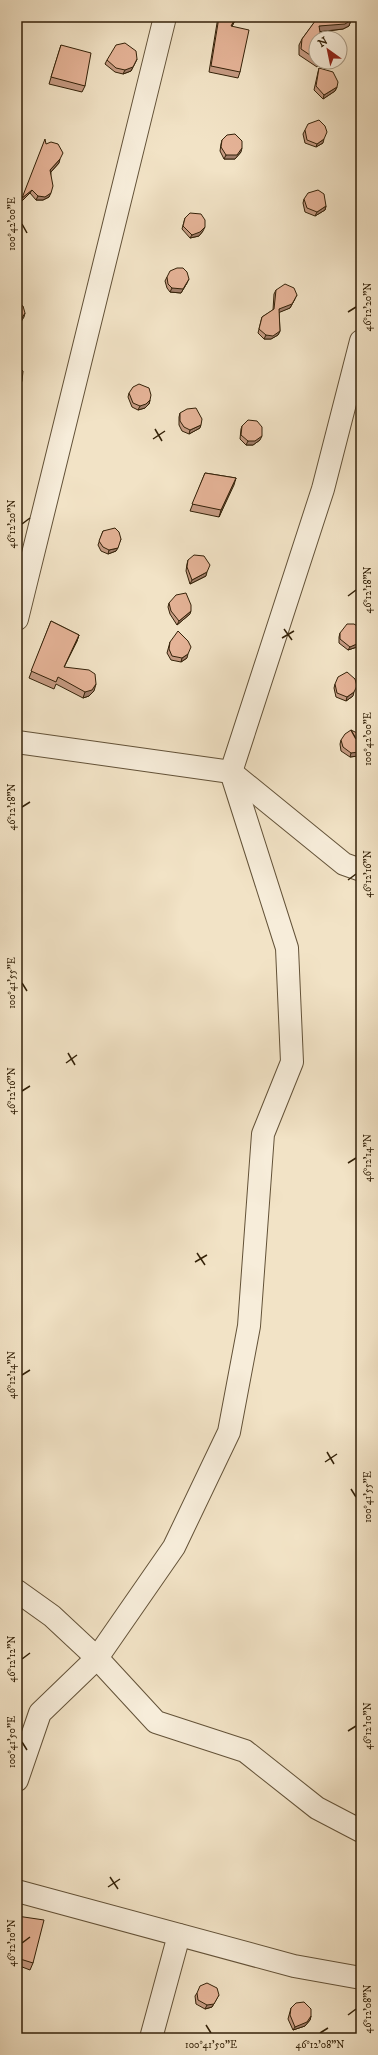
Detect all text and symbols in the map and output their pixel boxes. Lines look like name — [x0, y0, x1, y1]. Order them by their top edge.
north arrow — [308, 30, 348, 70]
text: N — [315, 34, 331, 51]
text: 100°42'00"E — [6, 197, 18, 251]
text: 46°12'20"N — [362, 283, 374, 331]
text: 46°12'20"N — [6, 500, 18, 548]
text: 46°12'18"N — [362, 566, 374, 614]
text: 100°42'00"E — [362, 712, 374, 766]
text: 46°12'18"N — [6, 783, 18, 831]
text: 46°12'16"N — [362, 850, 374, 898]
text: 100°41'55"E — [6, 957, 18, 1009]
text: 46°12'16"N — [6, 1067, 18, 1115]
text: 46°12'14"N — [362, 1134, 374, 1182]
text: 46°12'14"N — [6, 1351, 18, 1399]
text: 100°41'55"E — [362, 1471, 374, 1523]
text: 46°12'12"N — [6, 1635, 18, 1683]
text: 46°12'10"N — [362, 1702, 374, 1750]
text: 100°41'50"E — [6, 1716, 18, 1768]
text: 46°12'10"N — [6, 1919, 18, 1967]
text: 46°12'08"N — [362, 1985, 374, 2033]
text: 100°41'50"E — [185, 2039, 237, 2051]
text: 46°12'08"N — [296, 2039, 344, 2051]

